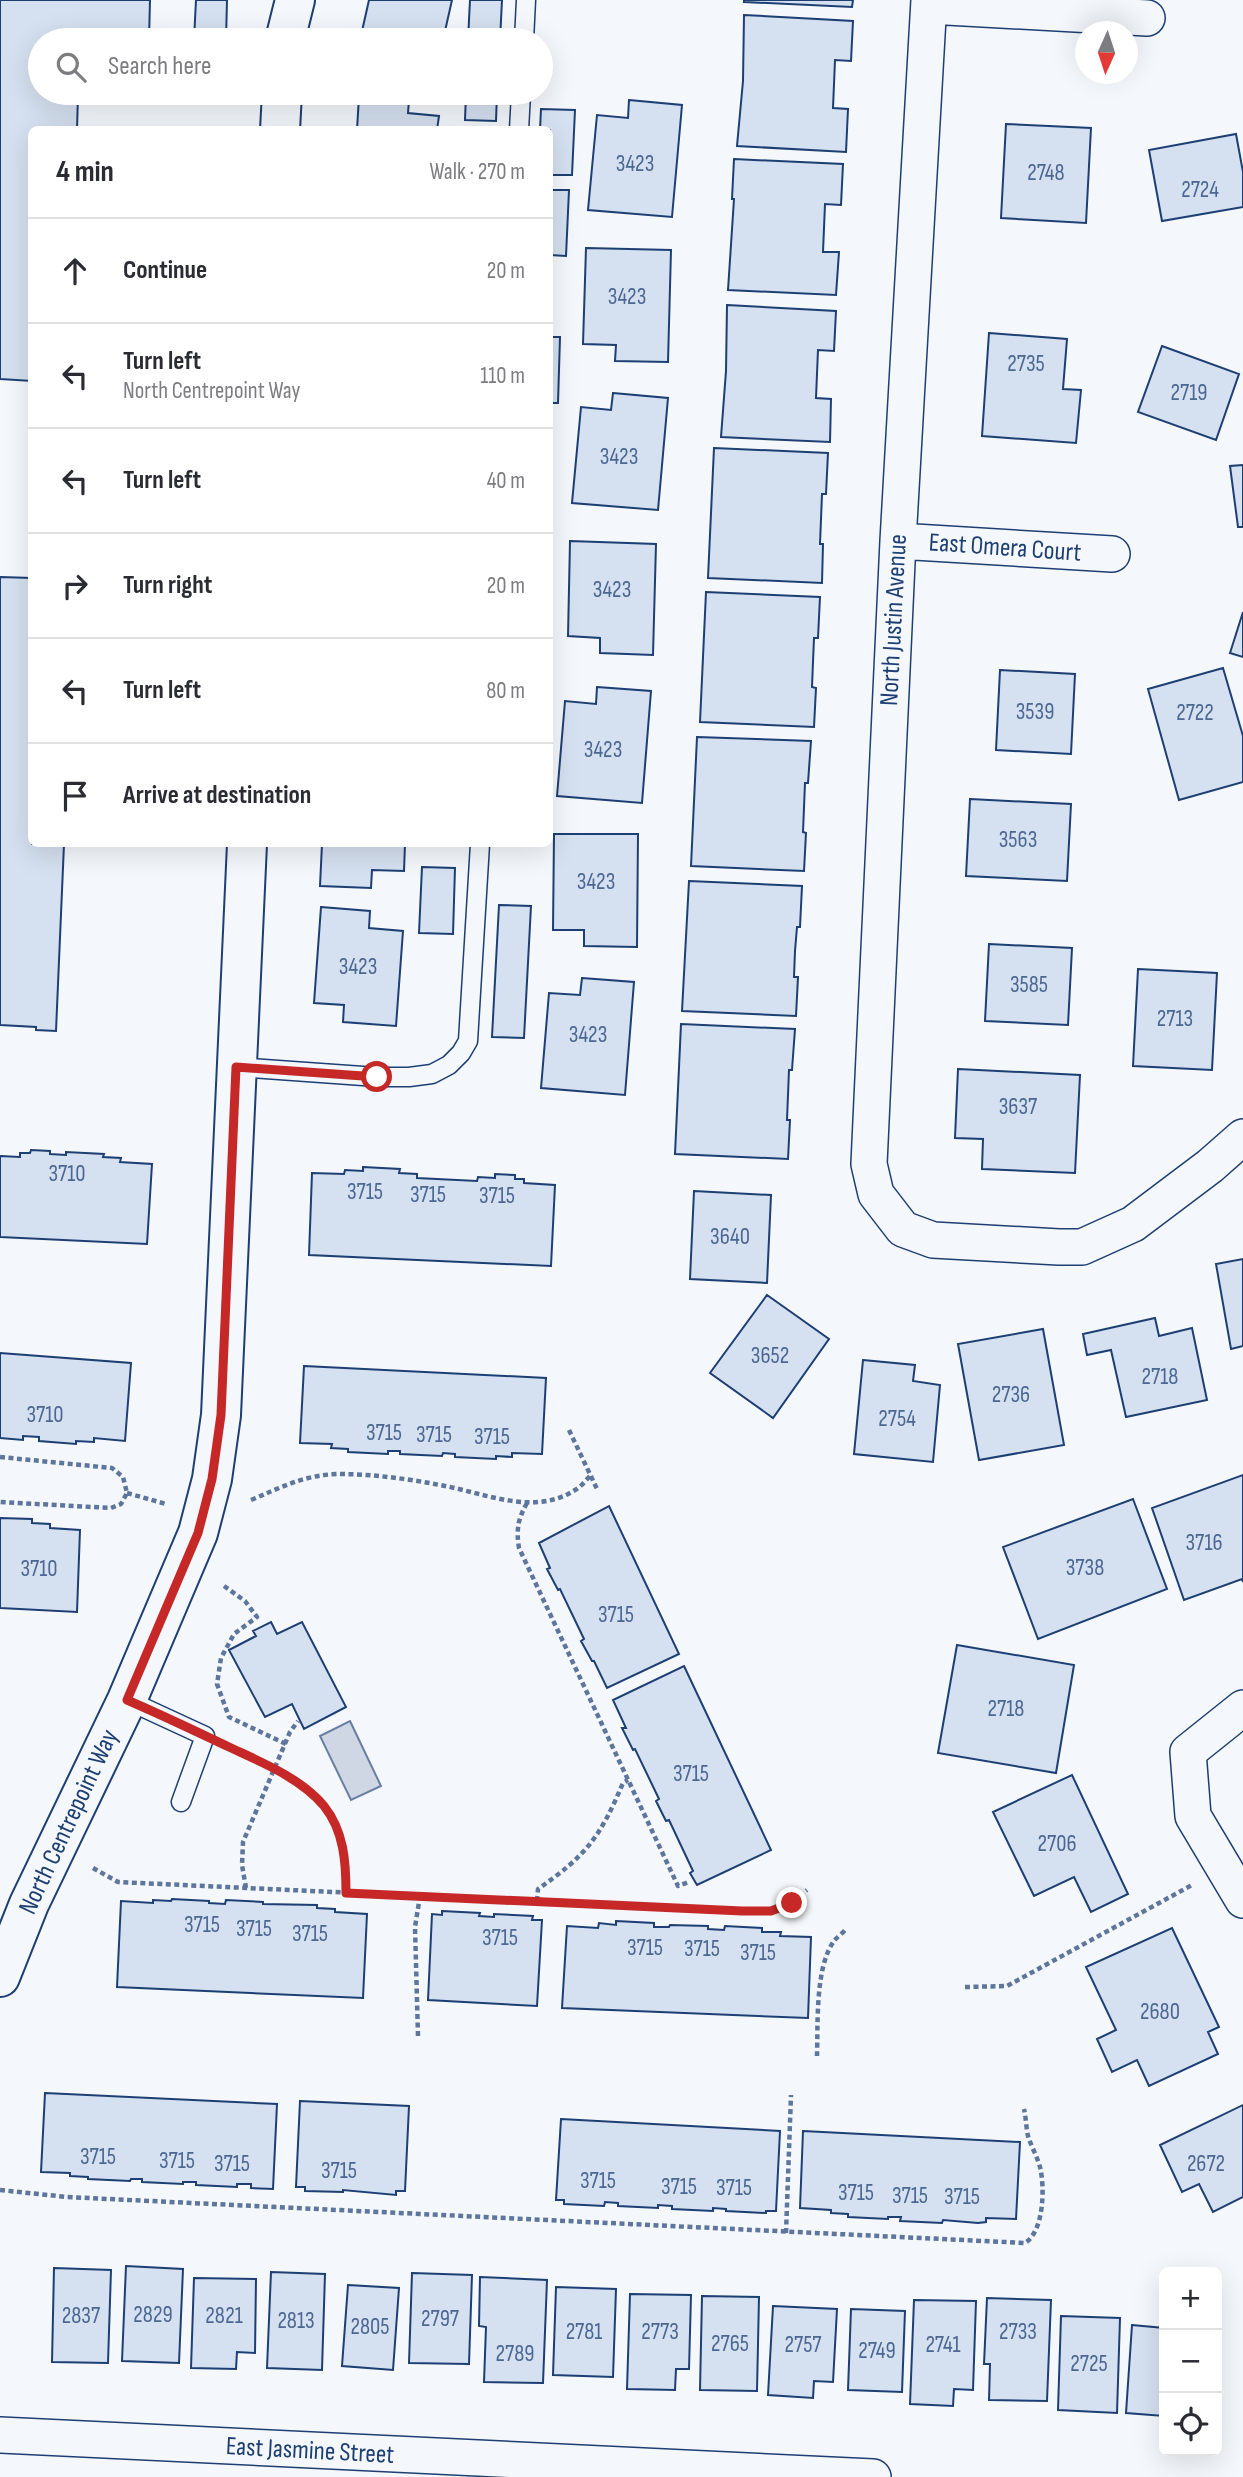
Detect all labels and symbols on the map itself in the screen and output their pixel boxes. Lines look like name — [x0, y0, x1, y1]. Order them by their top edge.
north arrow — [1075, 21, 1138, 84]
house number: 3423 — [616, 150, 654, 178]
house number: 2748 — [1027, 159, 1065, 187]
house number: 2724 — [1181, 176, 1219, 204]
house number: 3423 — [608, 283, 646, 311]
house number: 2735 — [1007, 350, 1045, 378]
house number: 2719 — [1170, 379, 1208, 407]
house number: 3423 — [600, 443, 638, 471]
street label: East Omera Court — [928, 527, 1082, 569]
street label: North Justin Avenue — [874, 533, 914, 707]
house number: 3423 — [593, 576, 631, 604]
house number: 3539 — [1016, 698, 1054, 726]
house number: 2722 — [1176, 699, 1214, 727]
house number: 3423 — [584, 736, 622, 764]
house number: 3563 — [999, 826, 1037, 854]
house number: 3423 — [577, 868, 615, 896]
house number: 3423 — [339, 953, 377, 981]
house number: 3585 — [1010, 971, 1048, 999]
house number: 2713 — [1157, 1005, 1193, 1033]
house number: 3423 — [569, 1021, 607, 1049]
route start — [361, 1061, 392, 1092]
house number: 3637 — [999, 1093, 1037, 1121]
house number: 3710 — [48, 1160, 86, 1188]
house number: 3715 — [347, 1178, 383, 1206]
house number: 3715 — [410, 1181, 446, 1209]
house number: 3715 — [479, 1182, 515, 1210]
house number: 3640 — [710, 1223, 750, 1251]
house number: 3652 — [751, 1342, 789, 1370]
house number: 2718 — [1142, 1363, 1178, 1391]
house number: 2736 — [992, 1381, 1030, 1409]
house number: 3710 — [26, 1401, 64, 1429]
house number: 2754 — [878, 1405, 916, 1433]
house number: 3715 — [366, 1419, 402, 1447]
house number: 3715 — [416, 1421, 452, 1449]
house number: 3715 — [474, 1423, 510, 1451]
house number: 3716 — [1185, 1529, 1223, 1557]
house number: 3738 — [1066, 1554, 1104, 1582]
house number: 3710 — [20, 1555, 58, 1583]
house number: 3715 — [598, 1601, 634, 1629]
house number: 2718 — [988, 1695, 1024, 1723]
street label: North Centrepoint Way — [13, 1725, 125, 1919]
house number: 3715 — [673, 1760, 709, 1788]
house number: 2706 — [1038, 1830, 1076, 1858]
route end — [776, 1887, 807, 1918]
house number: 3715 — [184, 1911, 220, 1939]
house number: 3715 — [236, 1915, 272, 1943]
house number: 3715 — [292, 1920, 328, 1948]
house number: 3715 — [482, 1924, 518, 1952]
house number: 3715 — [627, 1934, 663, 1962]
house number: 3715 — [684, 1935, 720, 1963]
house number: 3715 — [740, 1939, 776, 1967]
house number: 2680 — [1140, 1998, 1180, 2026]
house number: 3715 — [80, 2143, 116, 2171]
house number: 3715 — [159, 2147, 195, 2175]
house number: 3715 — [214, 2150, 250, 2178]
house number: 2672 — [1187, 2150, 1225, 2178]
house number: 3715 — [321, 2157, 357, 2185]
house number: 3715 — [580, 2167, 616, 2195]
house number: 3715 — [661, 2173, 697, 2201]
house number: 3715 — [716, 2174, 752, 2202]
house number: 3715 — [838, 2179, 874, 2207]
house number: 3715 — [892, 2182, 928, 2210]
house number: 3715 — [944, 2183, 980, 2211]
house number: 2829 — [133, 2301, 173, 2329]
house number: 2837 — [62, 2302, 100, 2330]
house number: 2821 — [205, 2302, 243, 2330]
house number: 2797 — [421, 2305, 459, 2333]
house number: 2813 — [277, 2307, 315, 2335]
house number: 2805 — [350, 2313, 390, 2341]
house number: 2781 — [566, 2318, 602, 2346]
house number: 2773 — [641, 2318, 679, 2346]
house number: 2733 — [999, 2318, 1037, 2346]
house number: 2765 — [711, 2330, 749, 2358]
house number: 2757 — [784, 2331, 822, 2359]
house number: 2741 — [925, 2331, 961, 2359]
house number: 2749 — [858, 2337, 896, 2365]
house number: 2789 — [496, 2340, 534, 2368]
house number: 2725 — [1070, 2350, 1108, 2378]
street label: East Jasmine Street — [225, 2431, 395, 2471]

